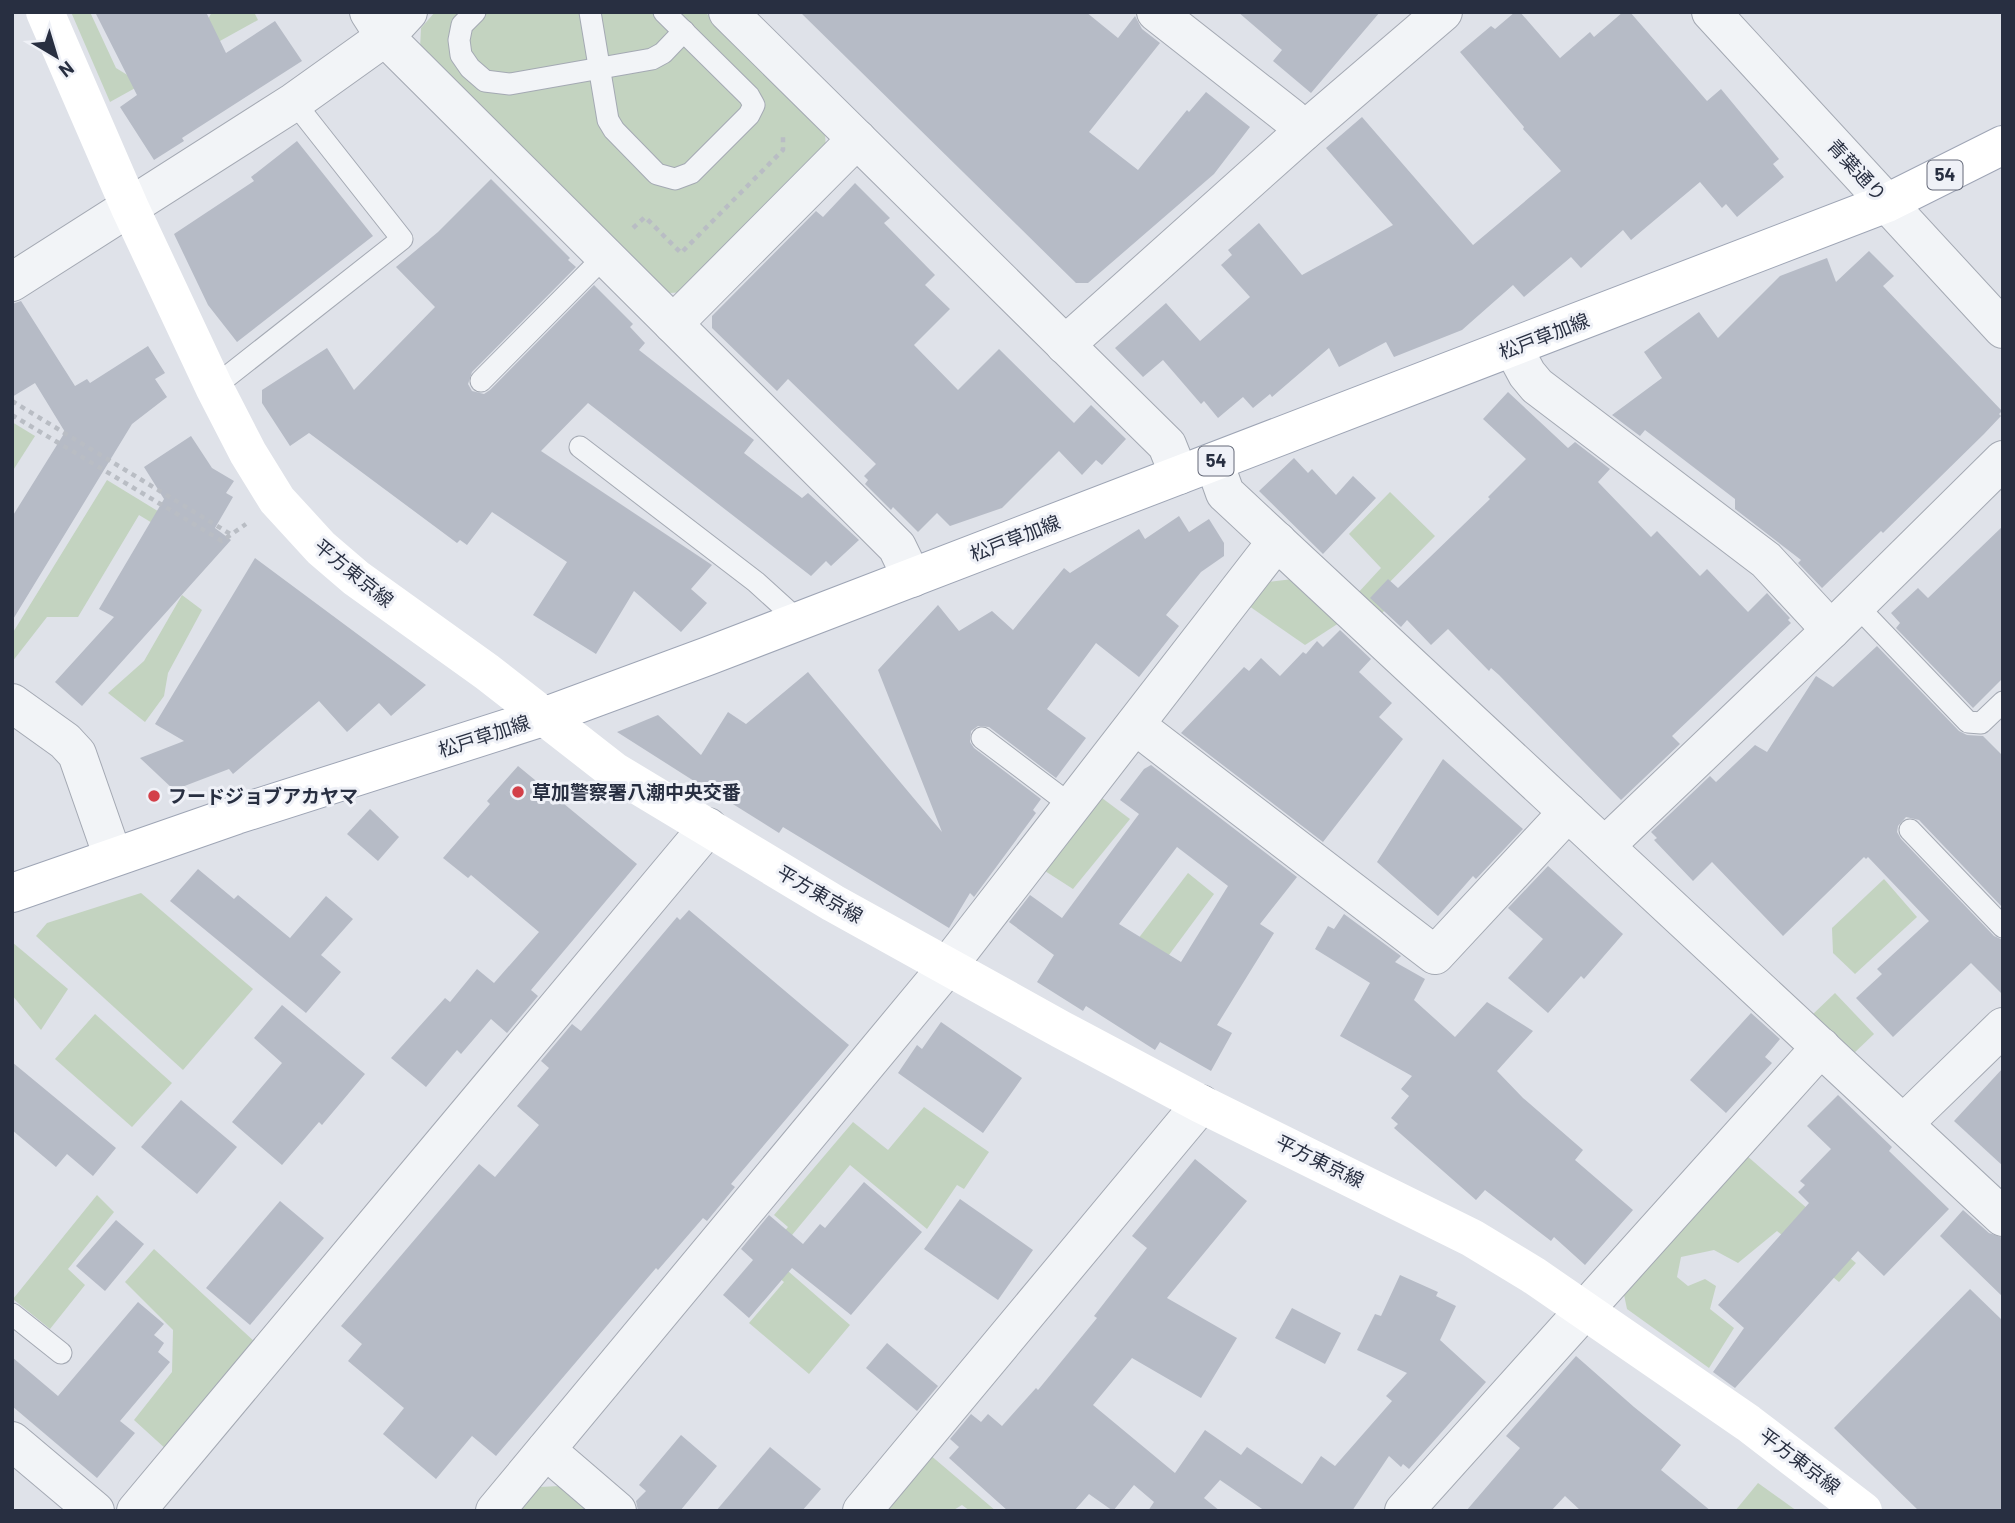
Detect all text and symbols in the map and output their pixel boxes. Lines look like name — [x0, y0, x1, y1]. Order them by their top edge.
north arrow — [21, 21, 91, 91]
text: N — [55, 57, 79, 83]
street label: 青葉通り — [1823, 134, 1892, 205]
road number: 54 — [1927, 160, 1962, 190]
street label: 松戸草加線 — [1495, 308, 1592, 363]
road number: 54 — [1198, 447, 1234, 476]
street label: 松戸草加線 — [966, 510, 1063, 565]
street label: 平方東京線 — [310, 534, 398, 611]
street label: 松戸草加線 — [435, 710, 533, 761]
place label: 草加警察署八潮中央交番 — [532, 780, 741, 803]
place label: フードジョブアカヤマ — [168, 784, 358, 807]
marker: 草加警察署八潮中央交番 — [510, 784, 526, 800]
marker: フードジョブアカヤマ — [146, 788, 162, 804]
street label: 平方東京線 — [773, 860, 867, 927]
street label: 平方東京線 — [1272, 1129, 1368, 1192]
street label: 平方東京線 — [1755, 1423, 1845, 1498]

